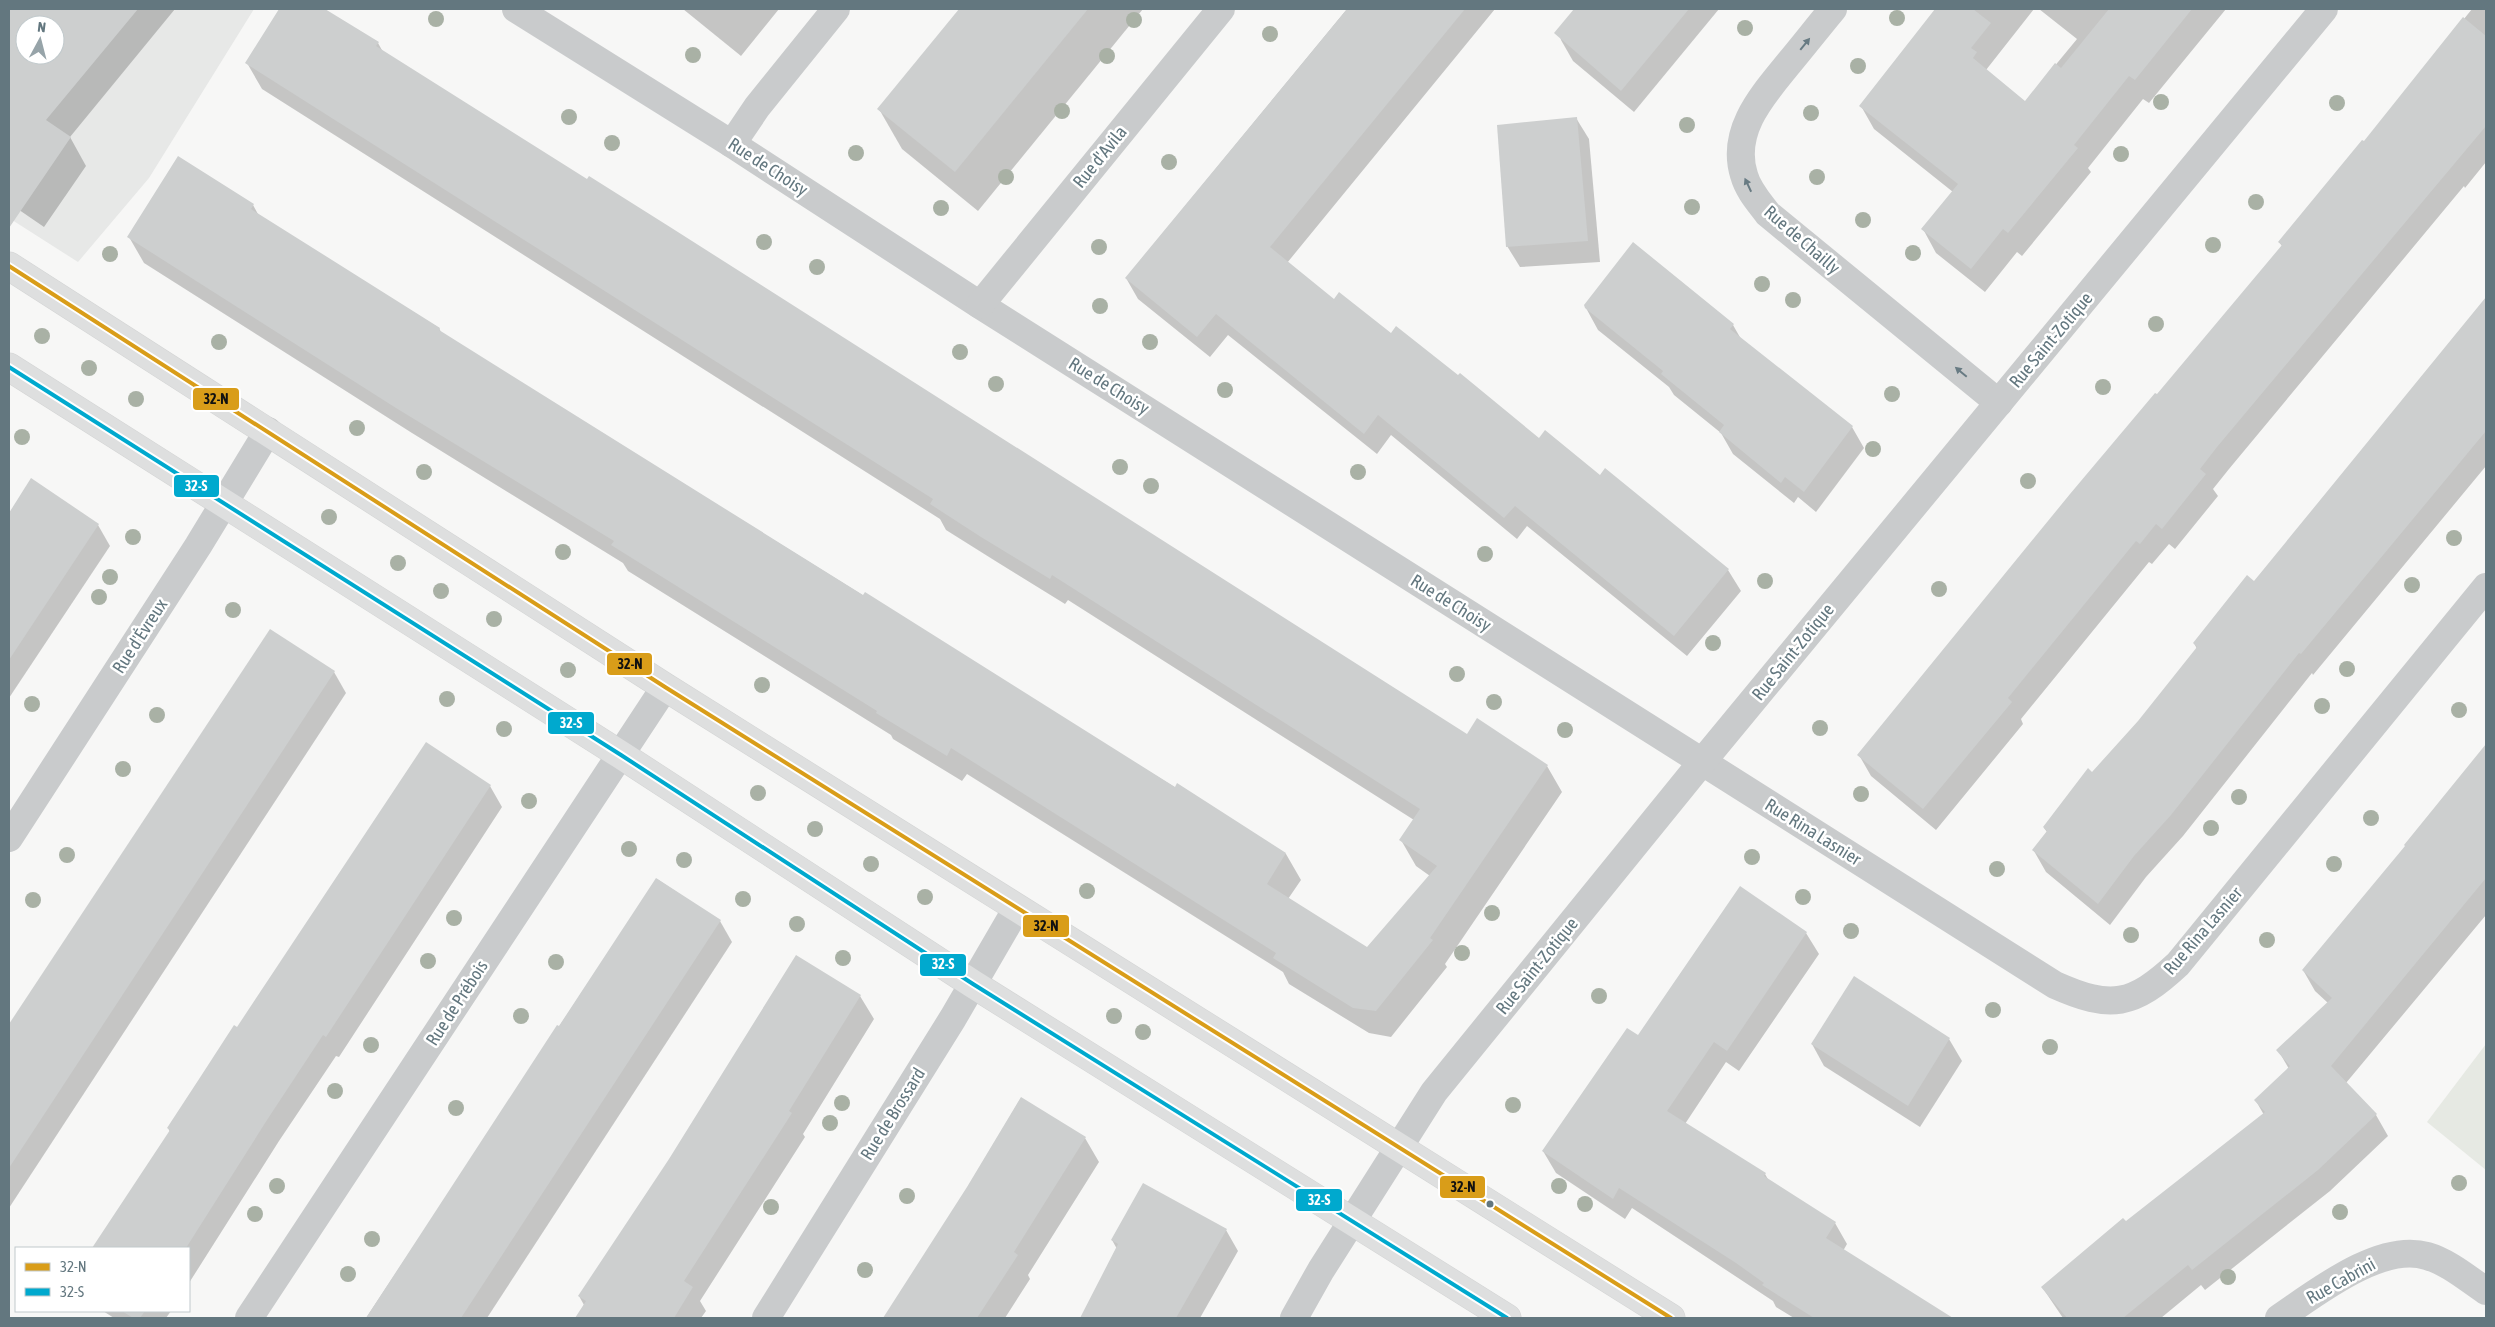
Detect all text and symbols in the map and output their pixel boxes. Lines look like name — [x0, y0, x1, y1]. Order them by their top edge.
north arrow — [15, 15, 65, 65]
text: N — [37, 19, 47, 36]
one-way arrow — [1799, 37, 1810, 50]
street label: Rue d'Avila — [1068, 122, 1131, 192]
street label: Rue de Choisy — [725, 133, 812, 200]
one-way arrow — [1744, 178, 1752, 192]
street label: Rue de Chailly — [1760, 201, 1845, 278]
street label: Rue Saint-Zotique — [2005, 288, 2097, 392]
street label: Rue de Choisy — [1065, 353, 1153, 419]
one-way arrow — [1955, 367, 1967, 378]
line badge: 32-N — [192, 387, 240, 411]
text: 32-N — [204, 391, 228, 407]
line badge: 32-S — [173, 474, 220, 498]
text: 32-S — [185, 478, 207, 494]
street label: Rue de Choisy — [1407, 570, 1495, 636]
street label: Rue d'Évreux — [108, 595, 171, 677]
street label: Rue Saint-Zotique — [1747, 599, 1838, 704]
line badge: 32-N — [606, 652, 653, 676]
text: 32-N — [618, 656, 642, 672]
line badge: 32-S — [547, 711, 595, 735]
text: 32-S — [560, 715, 582, 731]
street label: Rue Rina Lasnier — [1761, 794, 1866, 870]
street label: Rue Rina Lasnier — [2159, 882, 2247, 979]
street label: Rue Saint-Zotique — [1491, 913, 1582, 1018]
line badge: 32-N — [1022, 914, 1070, 938]
text: 32-N — [1034, 918, 1058, 934]
line badge: 32-S — [919, 953, 967, 977]
street label: Rue de Prébois — [421, 956, 492, 1049]
text: 32-S — [932, 956, 954, 972]
street label: Rue de Brossard — [856, 1064, 929, 1164]
line badge: 32-N — [1439, 1175, 1486, 1199]
text: 32-N — [1451, 1179, 1475, 1195]
line badge: 32-S — [1295, 1188, 1343, 1212]
text: 32-S — [1308, 1192, 1330, 1208]
unlabelled marker — [1485, 1199, 1495, 1209]
legend — [15, 1247, 190, 1312]
street label: Rue Cabrini — [2303, 1253, 2379, 1308]
text: 32-N — [60, 1258, 87, 1275]
text: 32-S — [60, 1283, 84, 1300]

